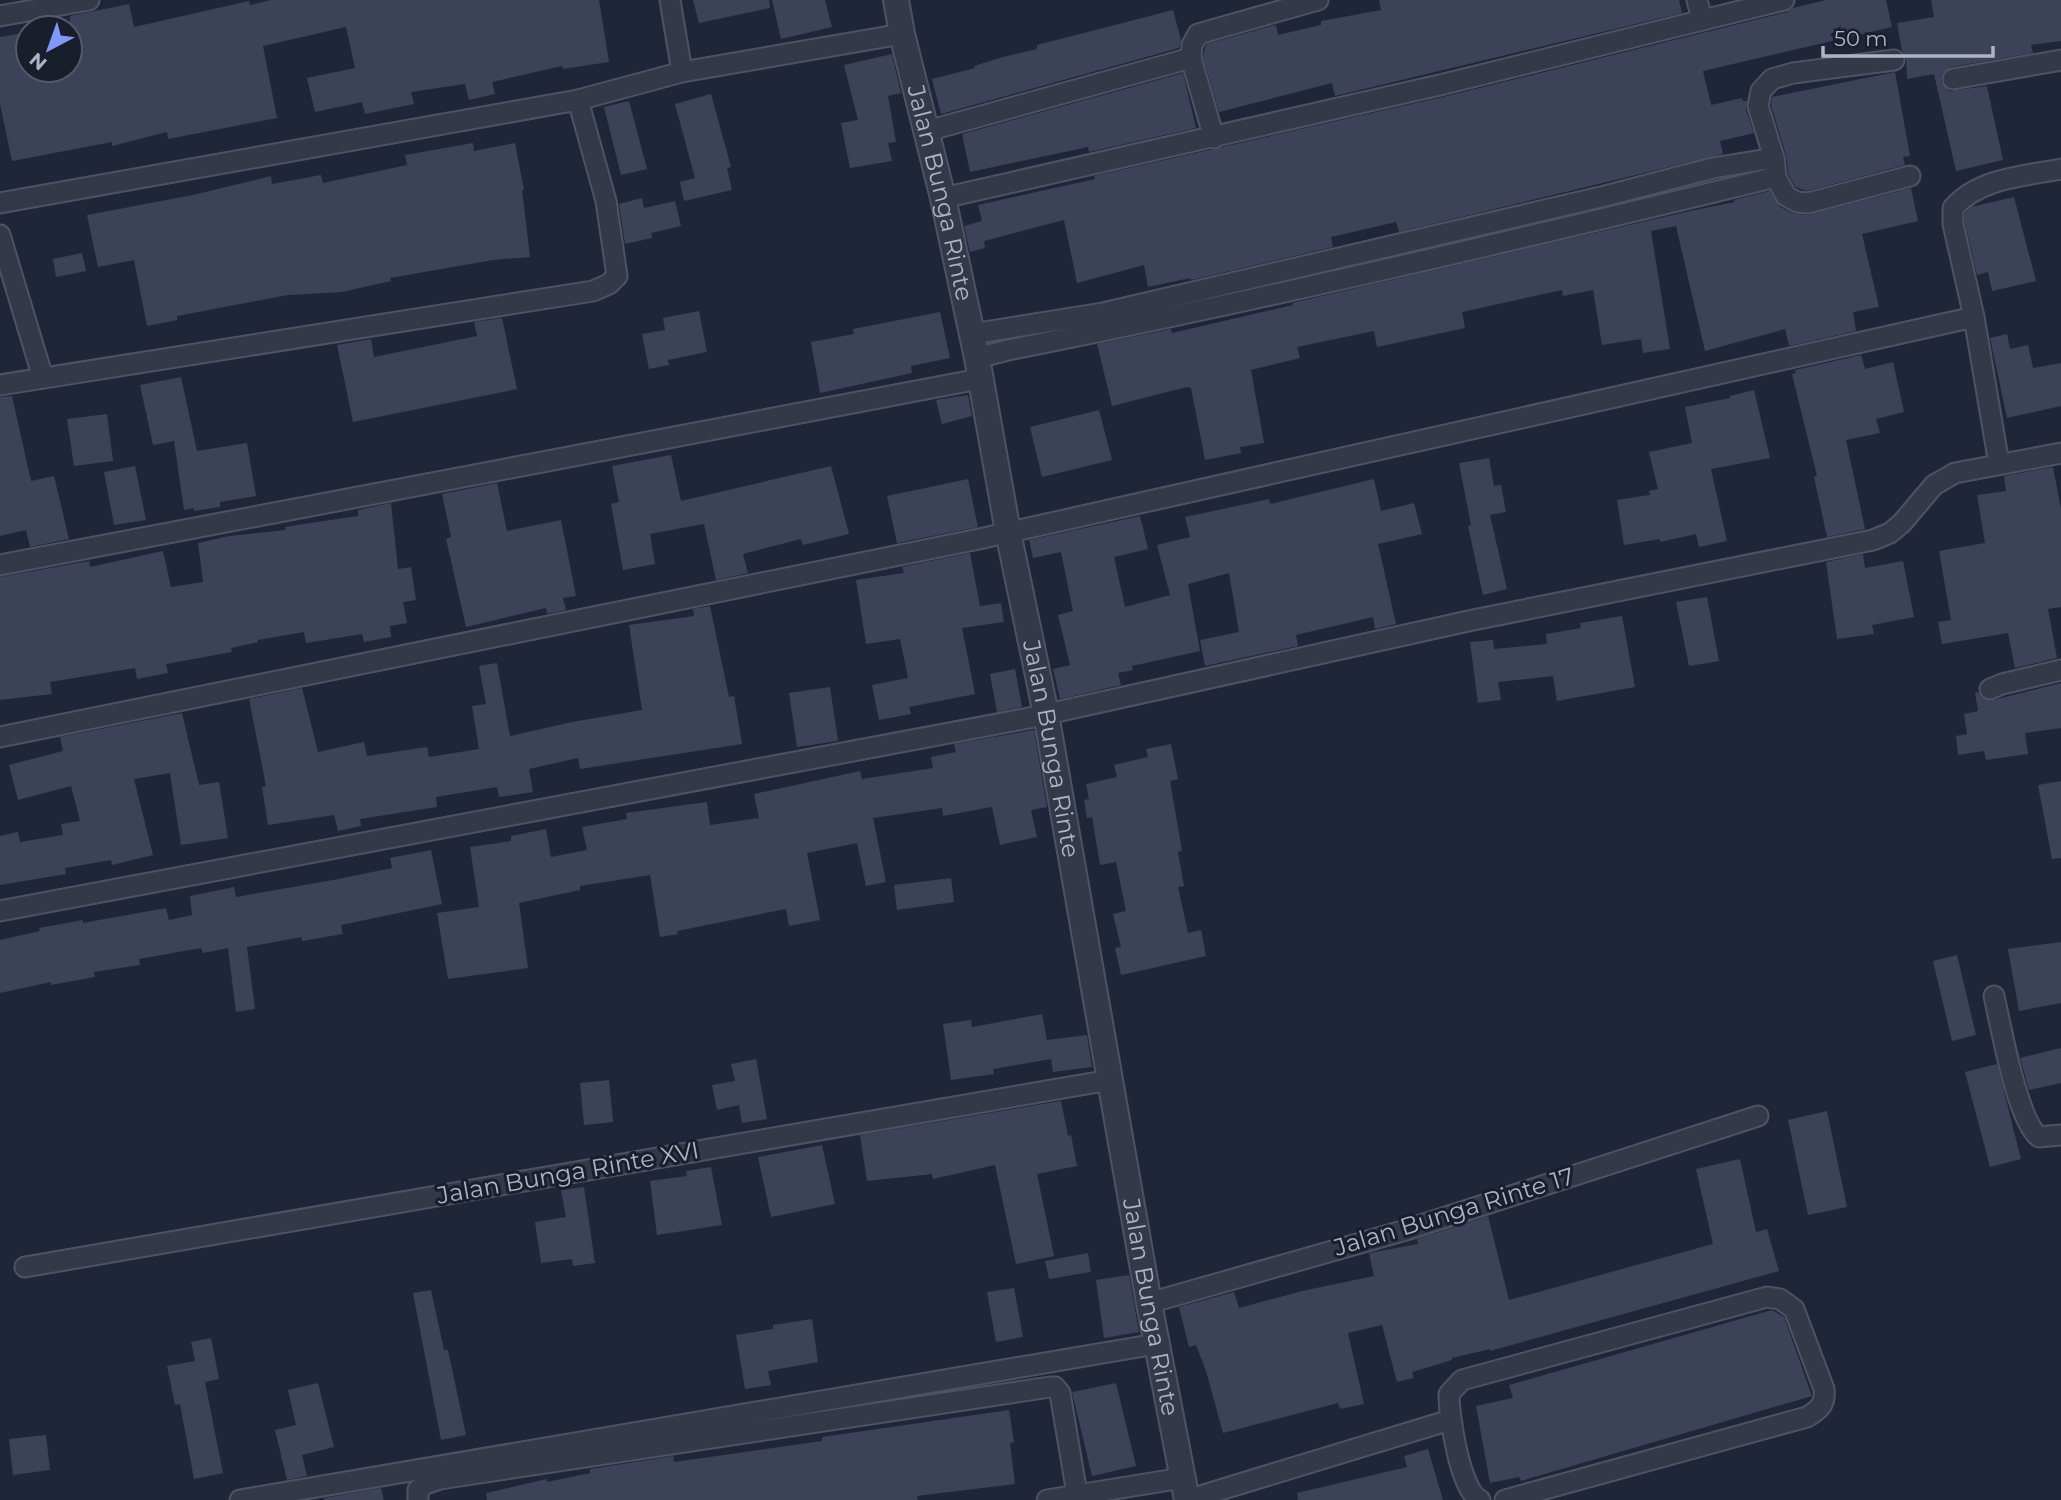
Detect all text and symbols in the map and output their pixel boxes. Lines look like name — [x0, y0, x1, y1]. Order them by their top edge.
north arrow — [14, 14, 84, 84]
scale bar — [1823, 14, 1993, 58]
text: 50 m — [1834, 26, 1888, 51]
text: N — [25, 48, 52, 75]
street label: Jalan Bunga Rinte — [901, 81, 979, 303]
street label: Jalan Bunga Rinte — [1017, 636, 1086, 860]
street label: Jalan Bunga Rinte XVI — [434, 1135, 701, 1210]
street label: Jalan Bunga Rinte 17 — [1329, 1161, 1577, 1262]
street label: Jalan Bunga Rinte — [1117, 1195, 1185, 1418]

